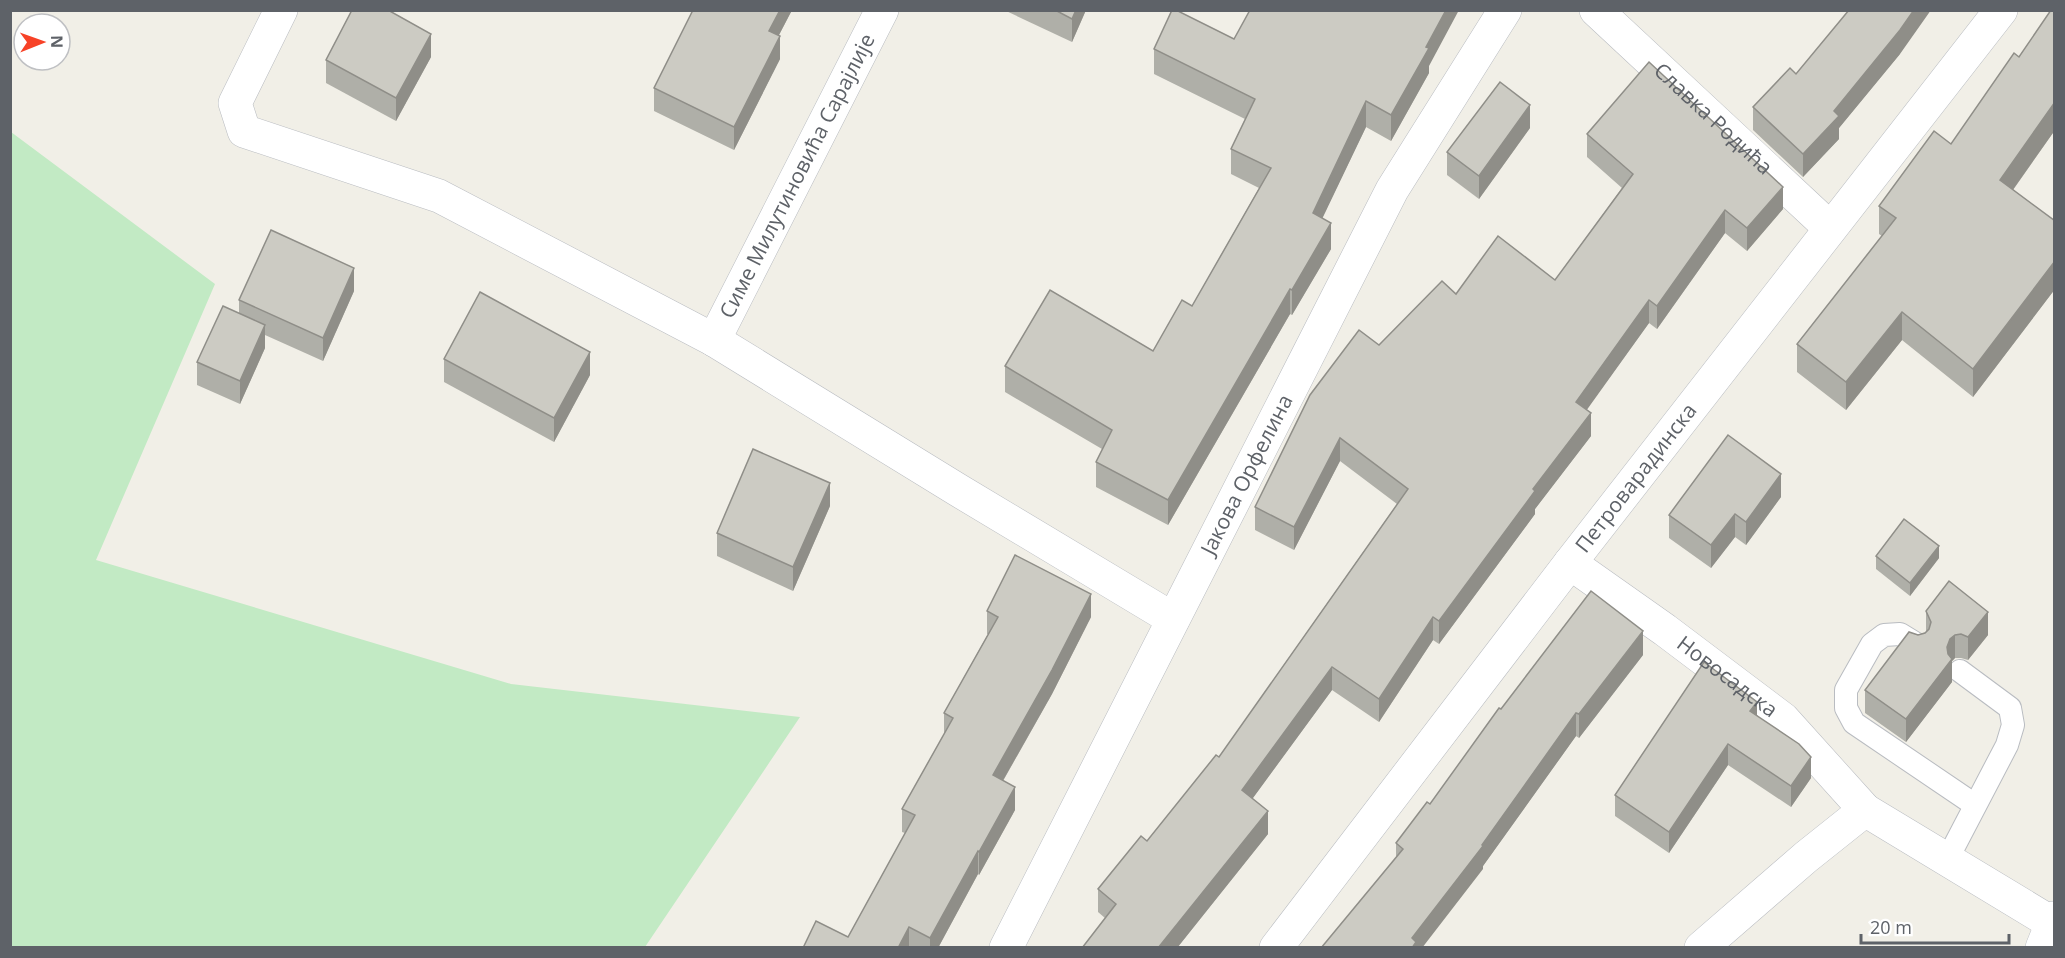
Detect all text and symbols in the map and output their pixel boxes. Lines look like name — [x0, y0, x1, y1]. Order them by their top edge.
north arrow — [12, 12, 72, 72]
street label: Симе Милутиновића Сарајлије — [712, 28, 881, 323]
text: N — [46, 35, 68, 48]
street label: Славка Родића — [1648, 56, 1779, 180]
street label: Јакова Орфелина — [1193, 389, 1299, 561]
street label: Петроварадинска — [1568, 397, 1702, 558]
street label: Новосадска — [1672, 629, 1784, 723]
scale bar — [1861, 907, 2010, 945]
text: 20 m — [1870, 915, 1912, 939]

